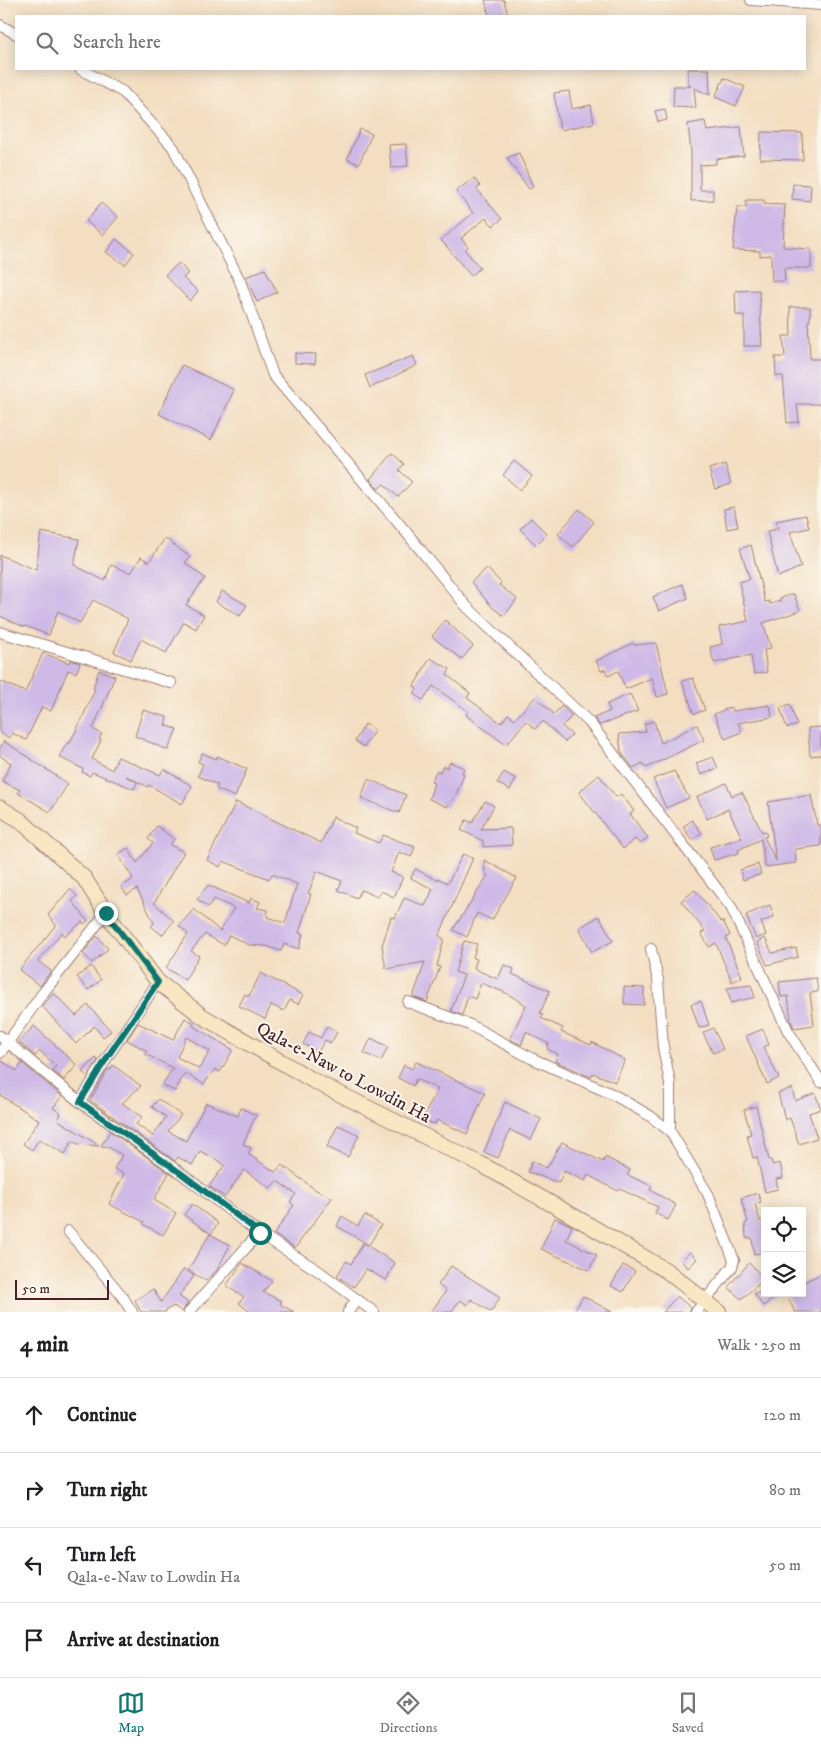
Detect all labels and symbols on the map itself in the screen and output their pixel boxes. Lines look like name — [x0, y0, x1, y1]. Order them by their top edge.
route end — [95, 902, 118, 925]
street label: Qala-e-Naw to Lowdin Ha — [252, 1018, 435, 1128]
route start — [249, 1222, 272, 1245]
scale bar — [15, 1277, 109, 1300]

